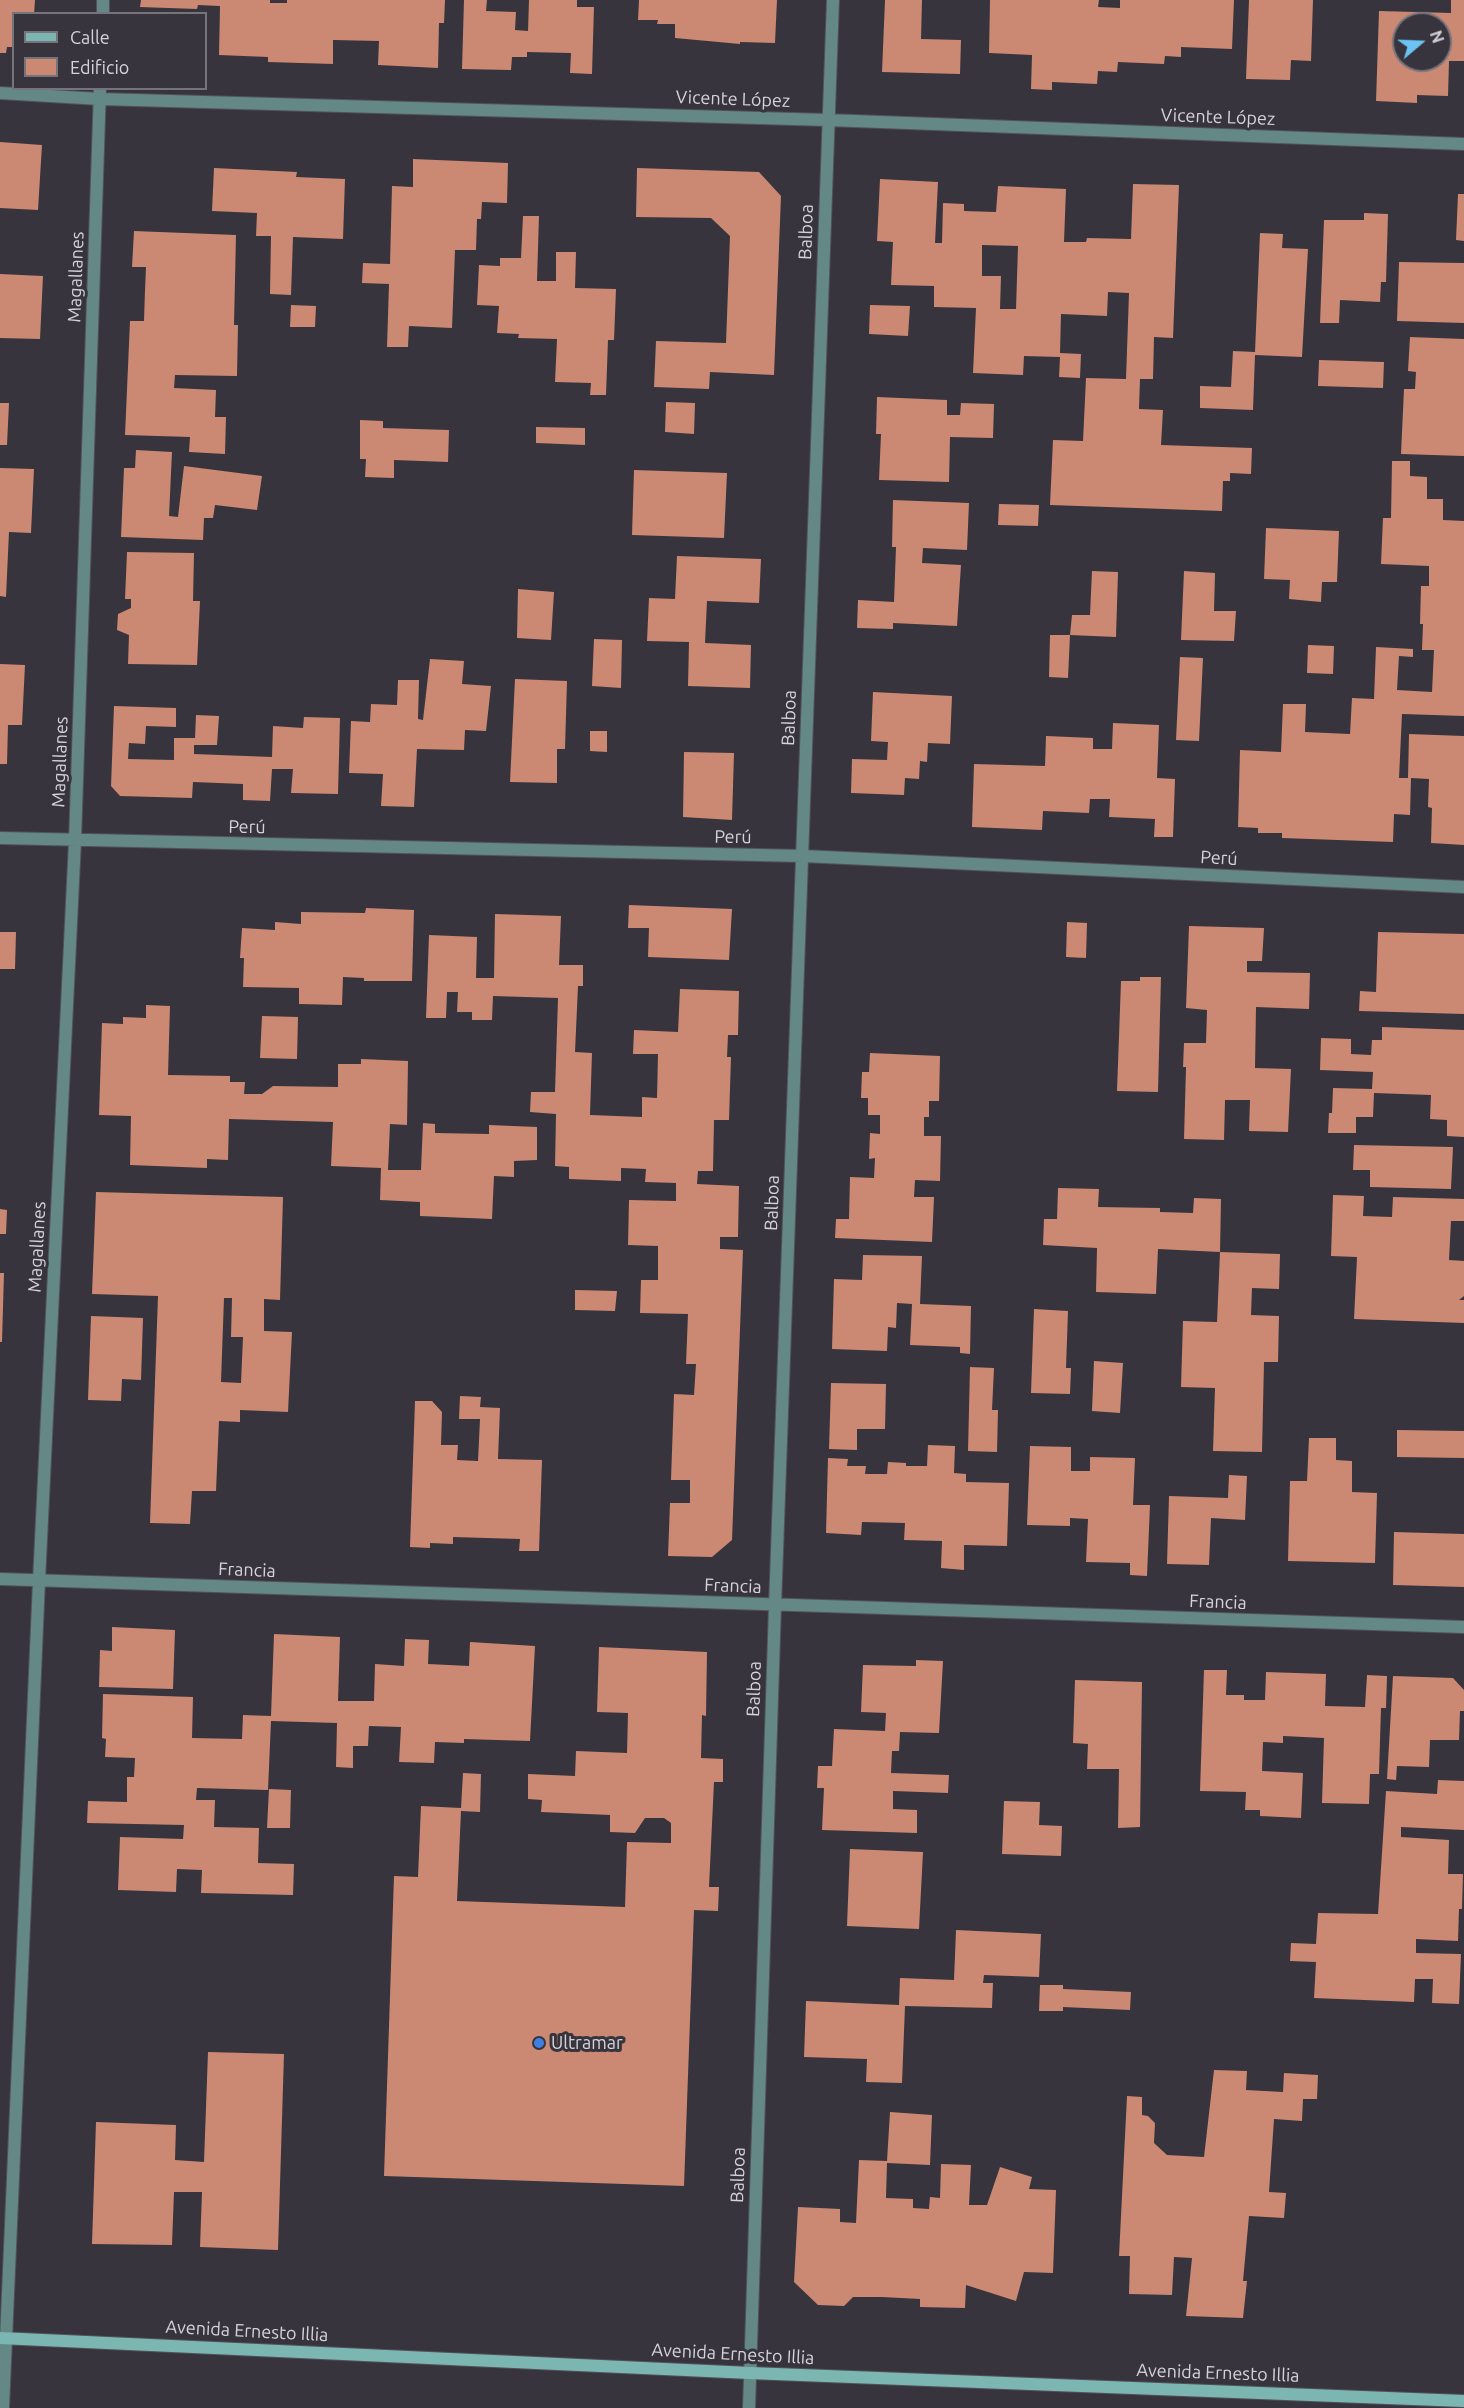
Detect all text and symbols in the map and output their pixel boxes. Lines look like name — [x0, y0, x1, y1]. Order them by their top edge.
legend — [12, 12, 207, 90]
north arrow — [1392, 12, 1452, 72]
text: Calle — [70, 27, 110, 47]
text: N — [1427, 28, 1448, 45]
text: Edificio — [70, 57, 129, 77]
street label: Vicente López — [675, 86, 791, 112]
street label: Vicente López — [1160, 104, 1276, 130]
street label: Balboa — [794, 204, 818, 260]
street label: Magallanes — [64, 231, 88, 323]
street label: Balboa — [777, 690, 801, 746]
street label: Magallanes — [48, 716, 72, 808]
street label: Perú — [228, 816, 266, 838]
street label: Perú — [714, 826, 752, 848]
street label: Perú — [1200, 846, 1238, 870]
street label: Balboa — [760, 1175, 784, 1231]
street label: Magallanes — [24, 1201, 50, 1293]
street label: Francia — [218, 1558, 276, 1582]
street label: Francia — [704, 1574, 762, 1598]
street label: Francia — [1189, 1590, 1247, 1614]
street label: Balboa — [742, 1661, 766, 1717]
place label: Ultramar — [551, 2032, 623, 2054]
marker: Ultramar — [532, 2036, 546, 2050]
street label: Balboa — [726, 2147, 750, 2203]
street label: Avenida Ernesto Illia — [165, 2316, 329, 2346]
street label: Avenida Ernesto Illia — [651, 2339, 815, 2369]
street label: Avenida Ernesto Illia — [1136, 2359, 1300, 2387]

